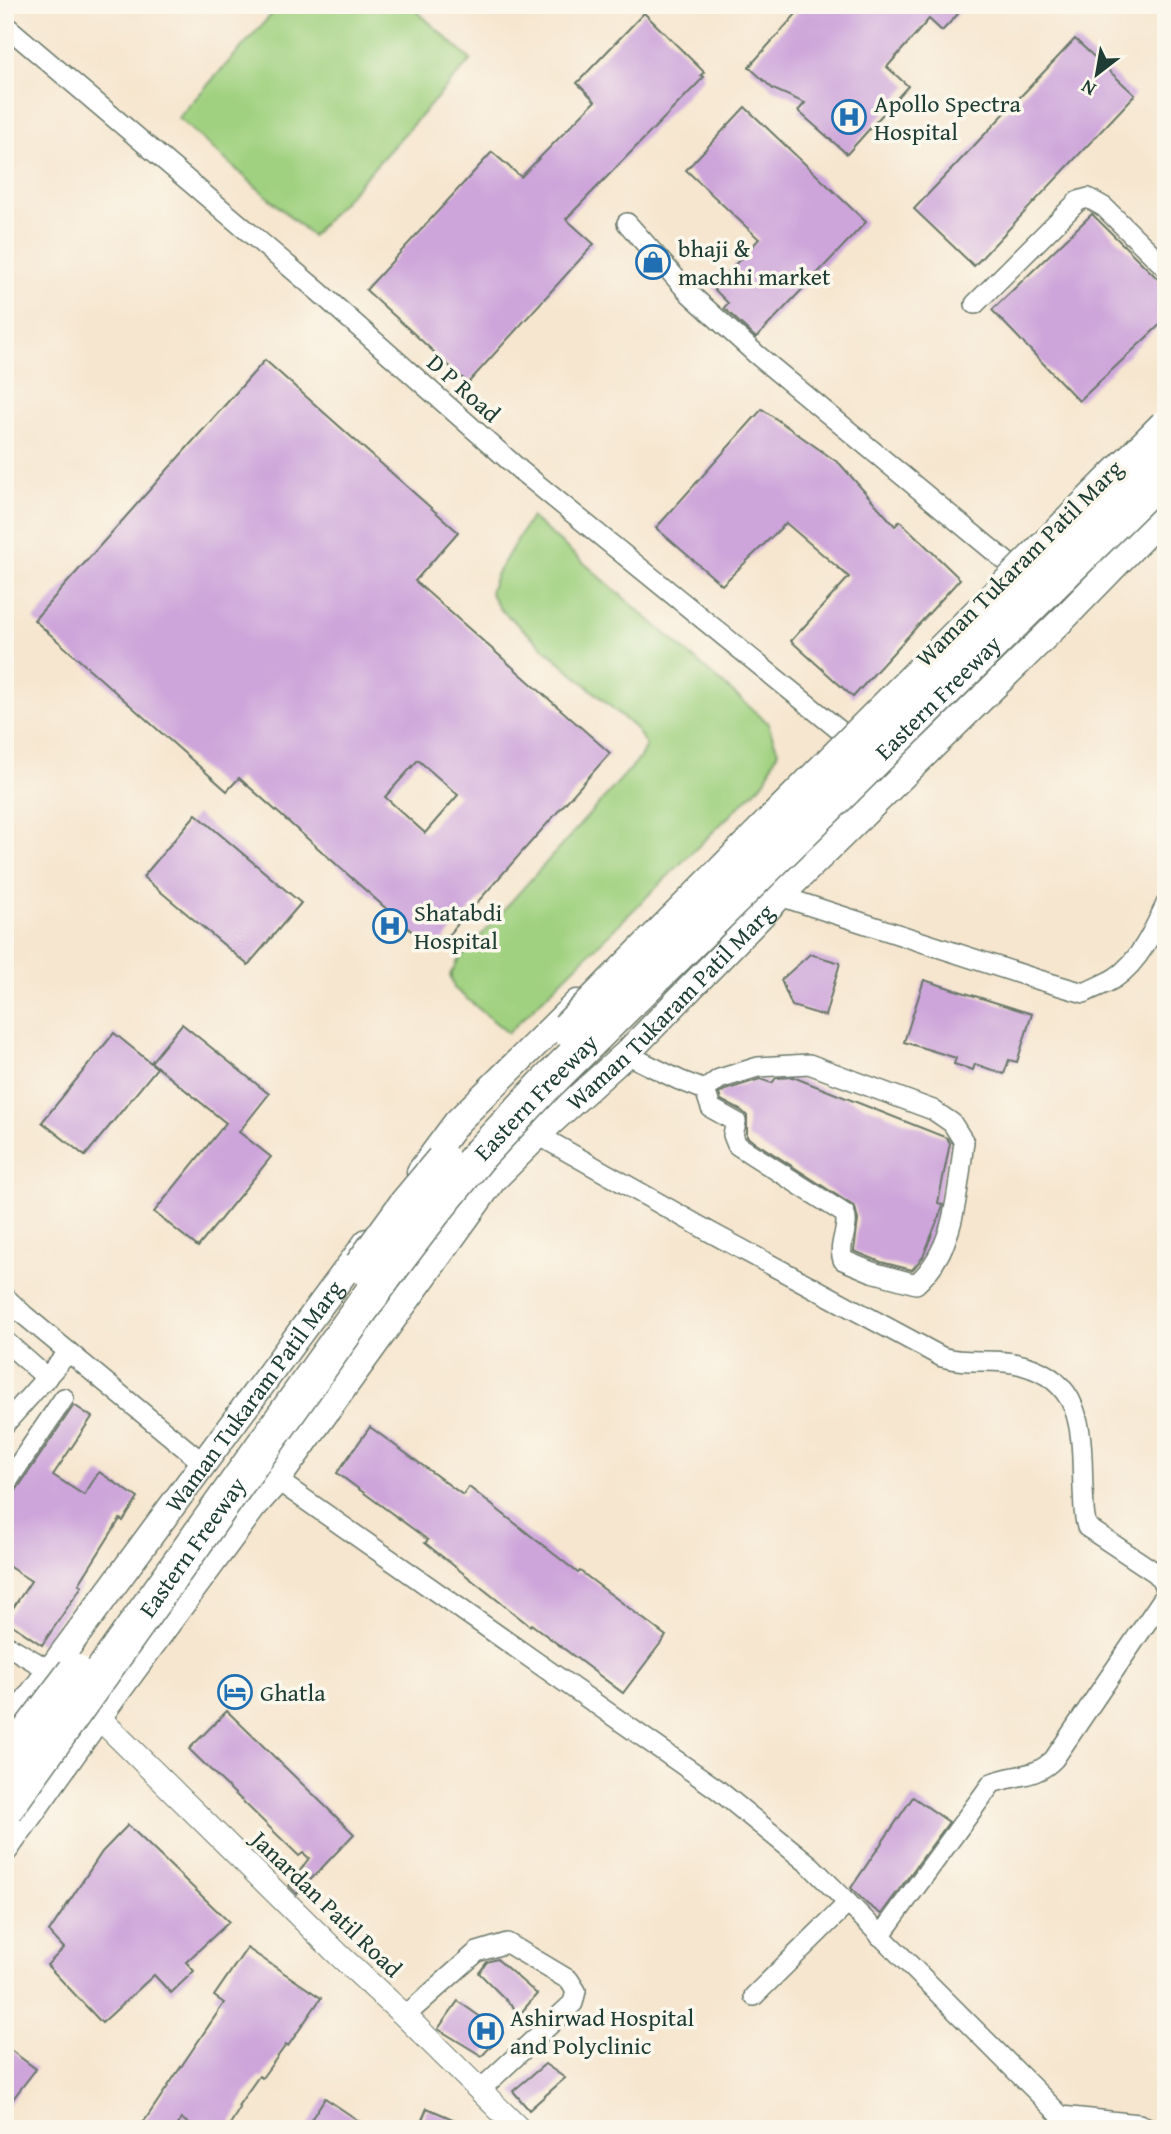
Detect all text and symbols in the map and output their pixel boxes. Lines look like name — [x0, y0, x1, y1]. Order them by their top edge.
north arrow — [1062, 38, 1132, 108]
text: N — [1075, 73, 1101, 104]
place label: Apollo Spectra Hospital — [874, 86, 1021, 149]
hospital icon: Apollo Spectra Hospital — [830, 98, 868, 136]
place label: bhaji & machhi market — [678, 231, 831, 294]
shop icon: bhaji & machhi market — [634, 243, 672, 281]
street label: D P Road — [419, 345, 509, 431]
street label: Waman Tukaram Patil Marg — [907, 451, 1131, 675]
street label: Eastern Freeway — [866, 626, 1009, 767]
place label: Shatabdi Hospital — [414, 895, 503, 958]
street label: Waman Tukaram Patil Marg — [558, 895, 782, 1118]
hospital icon: Shatabdi Hospital — [371, 907, 409, 945]
street label: Eastern Freeway — [465, 1025, 605, 1168]
street label: Waman Tukaram Patil Marg — [156, 1272, 351, 1519]
street label: Eastern Freeway — [130, 1469, 254, 1624]
hotel icon: Ghatla — [216, 1673, 254, 1711]
place label: Ghatla — [260, 1675, 326, 1710]
street label: Janardan Patil Road — [241, 1821, 411, 1985]
place label: Ashirwad Hospital and Polyclinic — [510, 2000, 695, 2063]
hospital icon: Ashirwad Hospital and Polyclinic — [467, 2012, 505, 2050]

